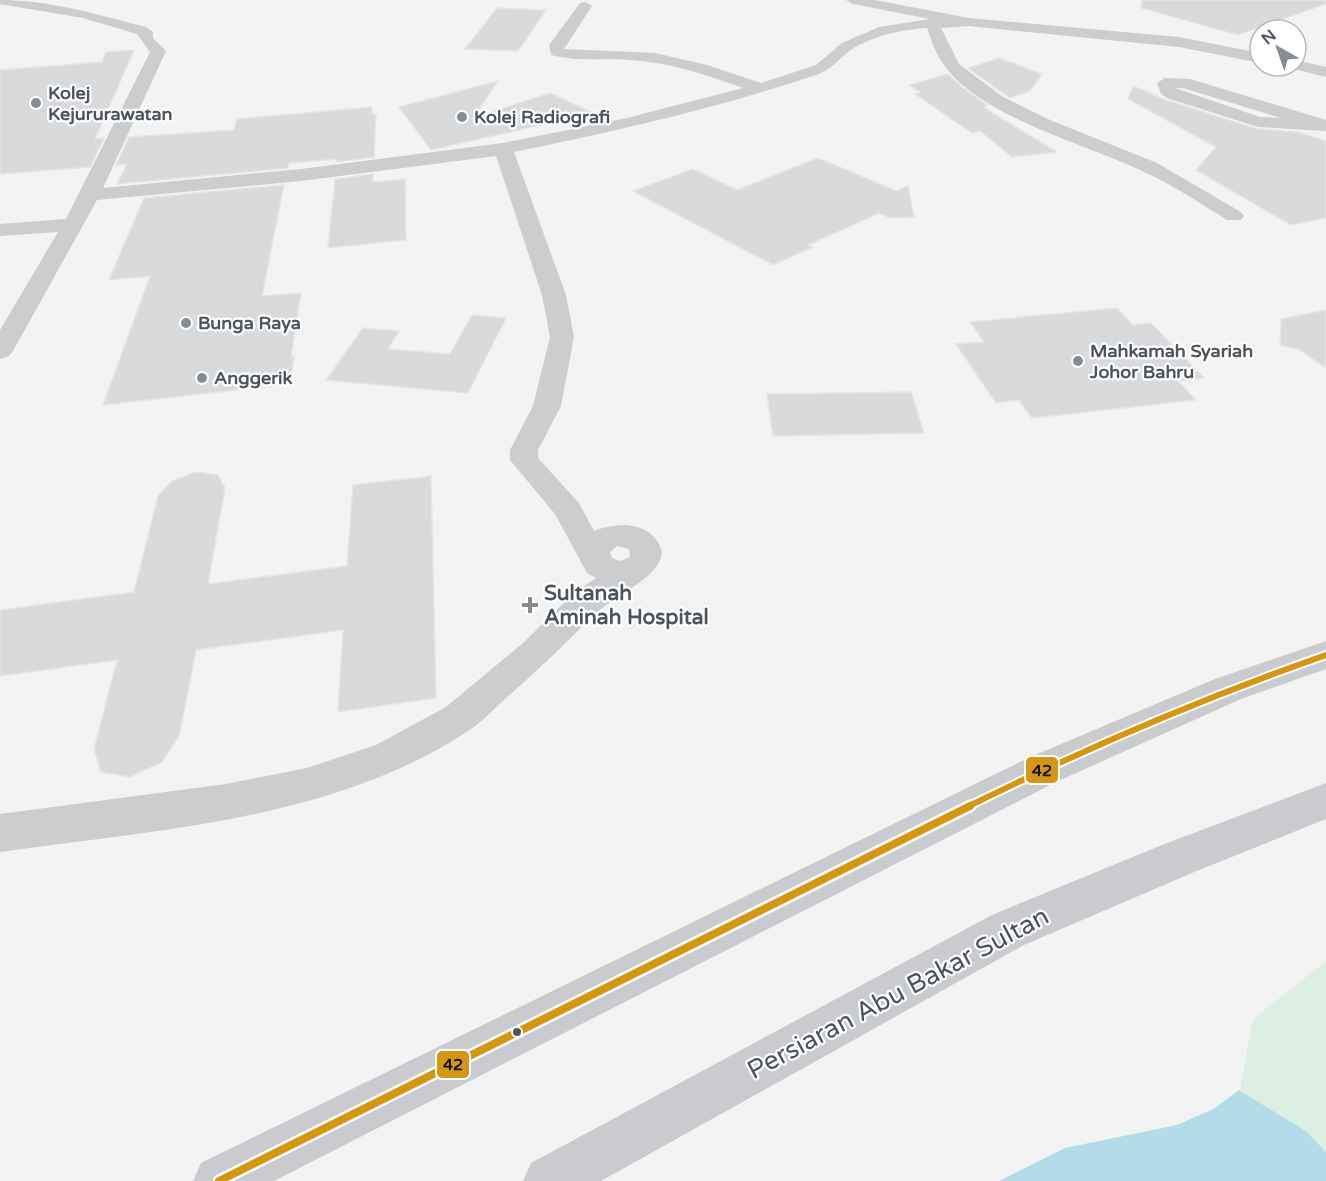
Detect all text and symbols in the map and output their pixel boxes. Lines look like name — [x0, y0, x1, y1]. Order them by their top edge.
north arrow — [1248, 18, 1308, 78]
text: N — [1258, 25, 1280, 49]
place label: Kolej Kejururawatan — [48, 82, 173, 125]
marker: Kolej Kejururawatan — [29, 96, 43, 110]
place label: Kolej Radiografi — [474, 106, 610, 128]
marker: Kolej Radiografi — [455, 110, 469, 124]
place label: Bunga Raya — [198, 312, 301, 334]
marker: Bunga Raya — [179, 316, 193, 330]
place label: Mahkamah Syariah Johor Bahru — [1089, 340, 1253, 383]
marker: Mahkamah Syariah Johor Bahru — [1071, 354, 1085, 368]
place label: Anggerik — [214, 367, 293, 389]
marker: Anggerik — [195, 371, 209, 385]
place label: Sultanah Aminah Hospital — [544, 581, 709, 630]
marker: Sultanah Aminah Hospital — [521, 596, 539, 614]
line badge: 42 — [1025, 756, 1059, 784]
text: 42 — [1032, 761, 1052, 781]
street label: Persiaran Abu Bakar Sultan — [742, 900, 1054, 1086]
unlabelled marker — [511, 1026, 523, 1038]
line badge: 42 — [436, 1050, 470, 1079]
text: 42 — [443, 1055, 463, 1075]

